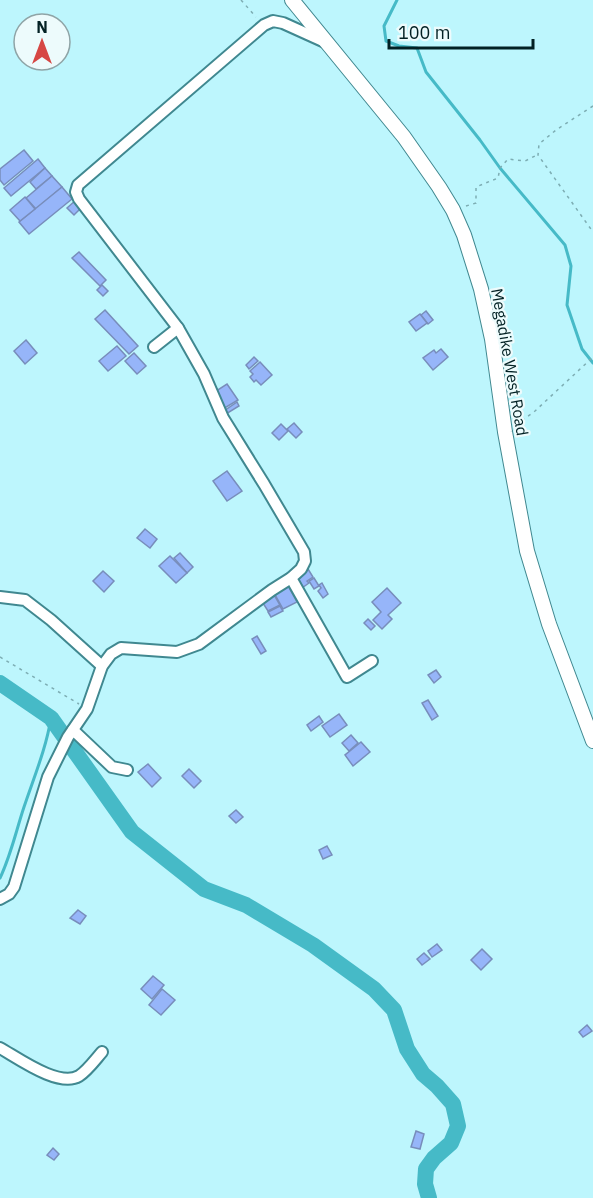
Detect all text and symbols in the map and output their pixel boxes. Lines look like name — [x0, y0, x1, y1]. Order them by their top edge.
north arrow — [12, 12, 72, 72]
scale bar — [389, 12, 533, 50]
text: N — [36, 17, 48, 37]
text: 100 m — [398, 21, 450, 44]
street label: Megadike West Road — [487, 287, 533, 437]

